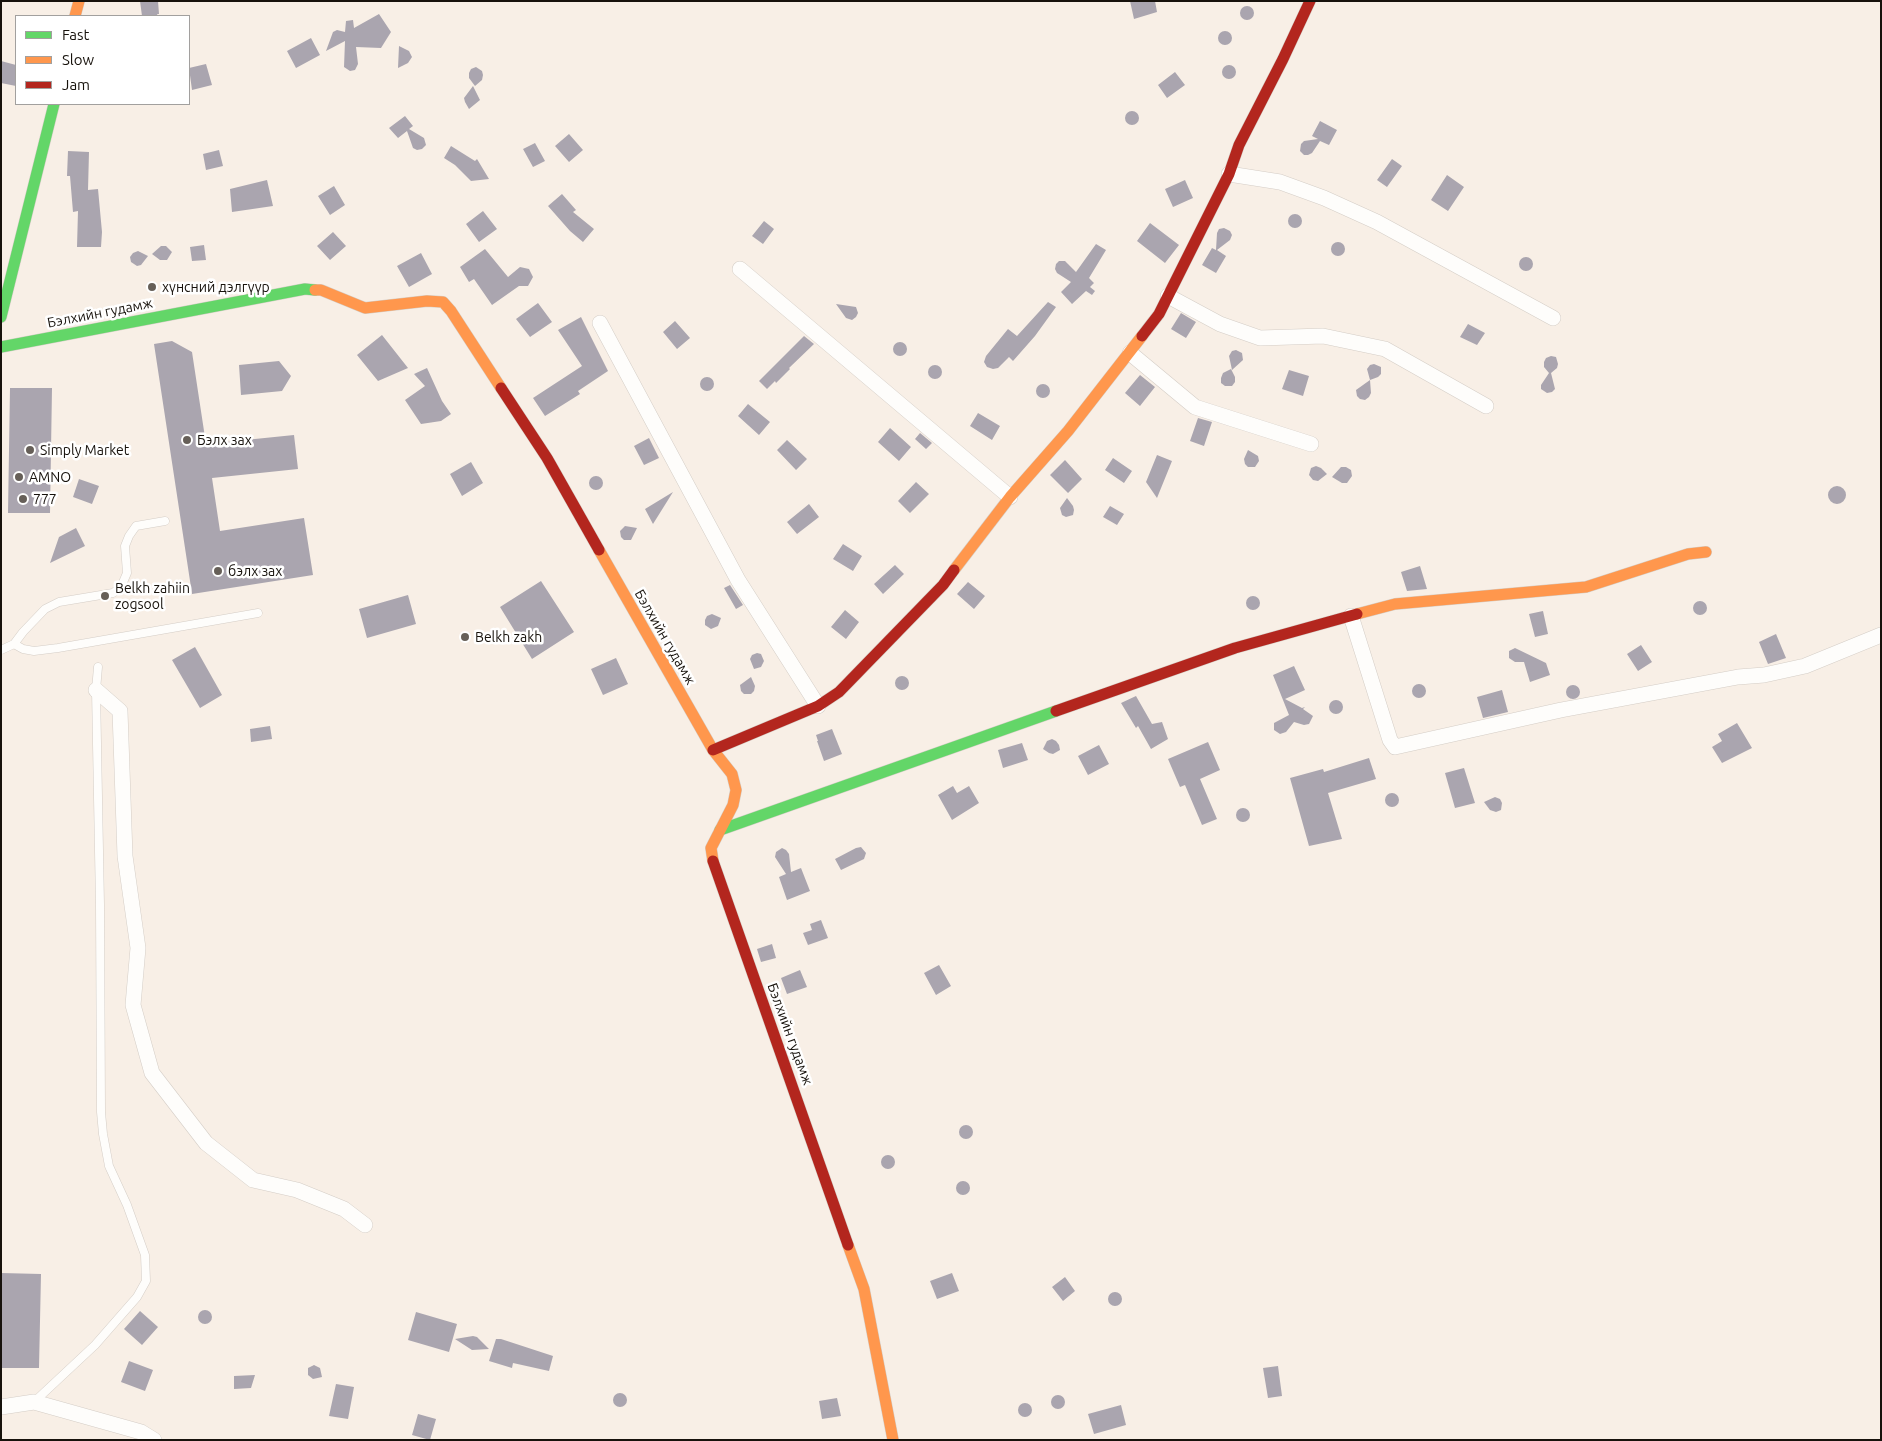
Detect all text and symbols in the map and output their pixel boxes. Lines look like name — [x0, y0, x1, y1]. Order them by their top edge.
legend — [15, 15, 190, 105]
text: Fast — [62, 26, 89, 43]
text: Slow — [62, 51, 94, 68]
text: Jam — [62, 76, 90, 93]
place label: хүнсний дэлгүүр — [162, 279, 270, 295]
marker: хүнсний дэлгүүр — [146, 281, 158, 293]
street label: Бэлхийн гудамж — [46, 295, 154, 331]
place label: Бэлх зах — [197, 432, 252, 448]
marker: Бэлх зах — [181, 434, 193, 446]
place label: Simply Market — [40, 442, 129, 458]
marker: Simply Market — [24, 444, 36, 456]
place label: AMNO — [29, 469, 71, 485]
marker: AMNO — [13, 471, 25, 483]
place label: 777 — [33, 491, 57, 507]
marker: 777 — [17, 493, 29, 505]
place label: бэлх зах — [228, 563, 282, 579]
marker: бэлх зах — [212, 565, 224, 577]
place label: Belkh zahiin zogsool — [115, 580, 190, 612]
street label: Бэлхийн гудамж — [631, 586, 699, 688]
marker: Belkh zahiin zogsool — [99, 590, 111, 602]
place label: Belkh zakh — [475, 629, 542, 645]
marker: Belkh zakh — [459, 631, 471, 643]
street label: Бэлхийн гудамж — [764, 981, 816, 1087]

